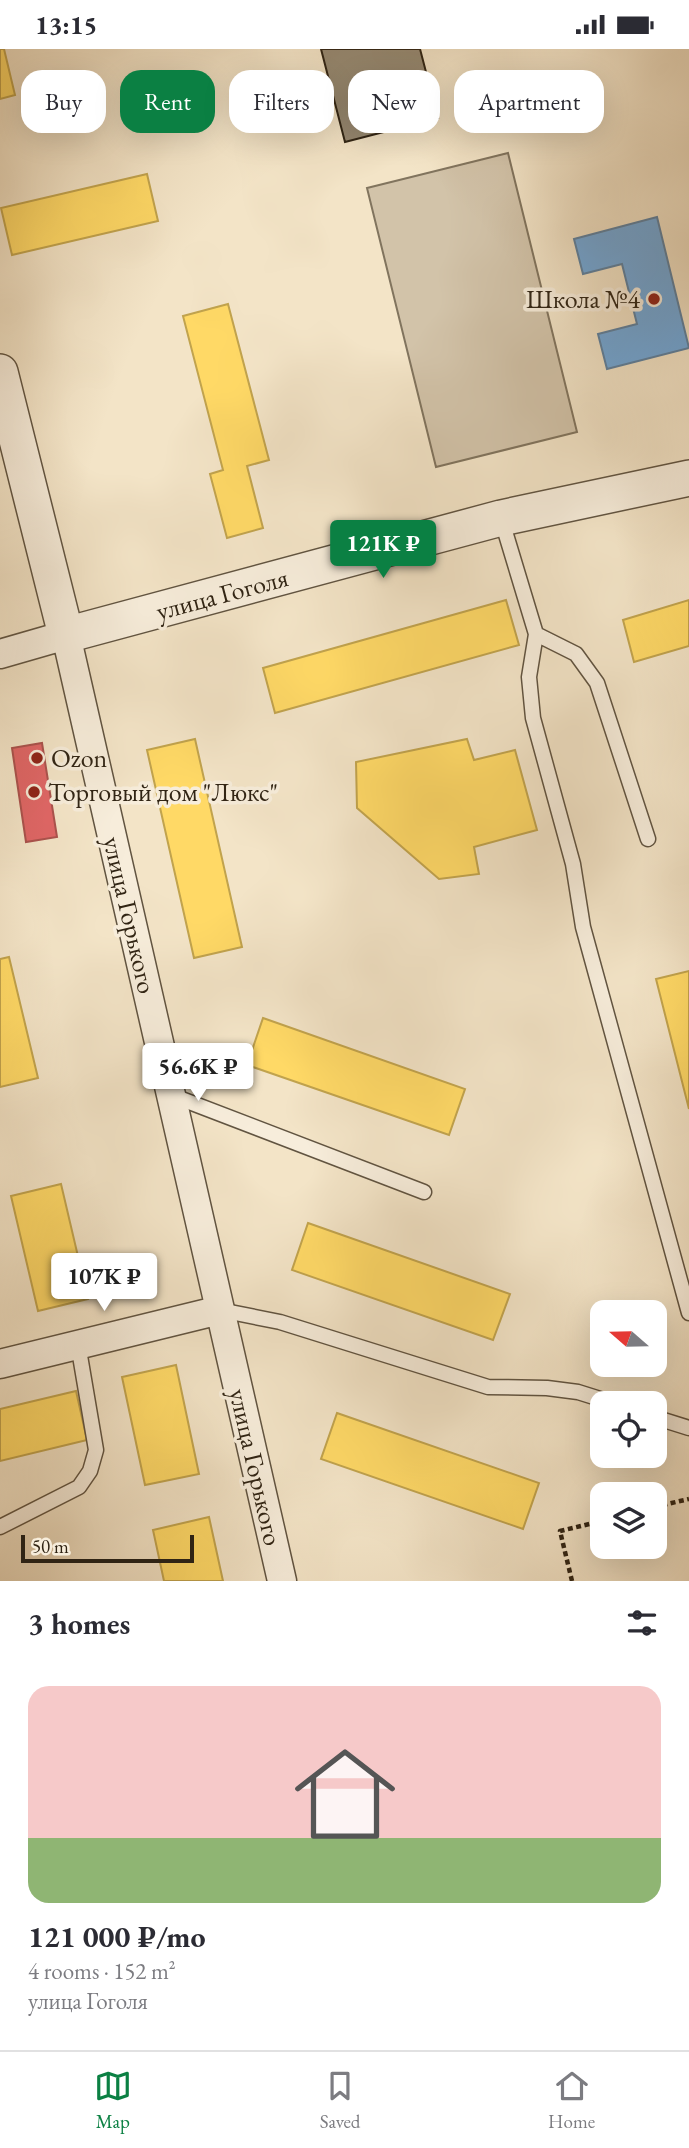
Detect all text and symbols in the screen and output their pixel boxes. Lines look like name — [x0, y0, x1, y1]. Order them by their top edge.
text: 13:15 — [35, 8, 97, 42]
chip: Buy — [21, 70, 106, 133]
chip: Rent — [120, 70, 215, 133]
chip: Filters — [229, 70, 334, 133]
chip: New — [348, 70, 440, 133]
chip: Apartment — [454, 70, 604, 133]
place label: Школа №4 — [526, 282, 641, 316]
marker: Школа №4 — [646, 291, 662, 307]
pin: 121K ₽ — [326, 521, 440, 580]
text: 121K ₽ — [346, 528, 420, 558]
street label: улица Гоголя — [152, 560, 292, 628]
place label: Ozon — [51, 741, 108, 775]
marker: Ozon — [29, 750, 45, 766]
place label: Торговый дом "Люкс" — [48, 775, 278, 809]
marker: Торговый дом "Люкс" — [26, 784, 42, 800]
street label: улица Горького — [95, 833, 165, 997]
pin: 56.6K ₽ — [133, 1044, 263, 1103]
text: 56.6K ₽ — [158, 1051, 238, 1081]
pin: 107K ₽ — [47, 1253, 161, 1313]
text: 107K ₽ — [67, 1261, 141, 1291]
north arrow — [590, 1300, 667, 1377]
map controls — [590, 1300, 667, 1559]
street label: улица Горького — [221, 1385, 291, 1549]
button: locate — [590, 1391, 667, 1468]
button: layers — [590, 1482, 667, 1559]
scale bar — [21, 1532, 194, 1564]
text: 50 m — [32, 1534, 69, 1559]
text: 3 homes — [28, 1604, 130, 1643]
icon: filters — [623, 1604, 661, 1642]
icon: home — [282, 1731, 408, 1857]
text: 121 000 ₽/mo — [28, 1917, 206, 1956]
text: 4 rooms · 152 m² — [28, 1956, 176, 1986]
text: улица Гоголя — [28, 1986, 148, 2016]
tab: Map — [94, 2067, 132, 2134]
tab: Saved — [320, 2067, 360, 2134]
tab: Home — [548, 2067, 595, 2134]

